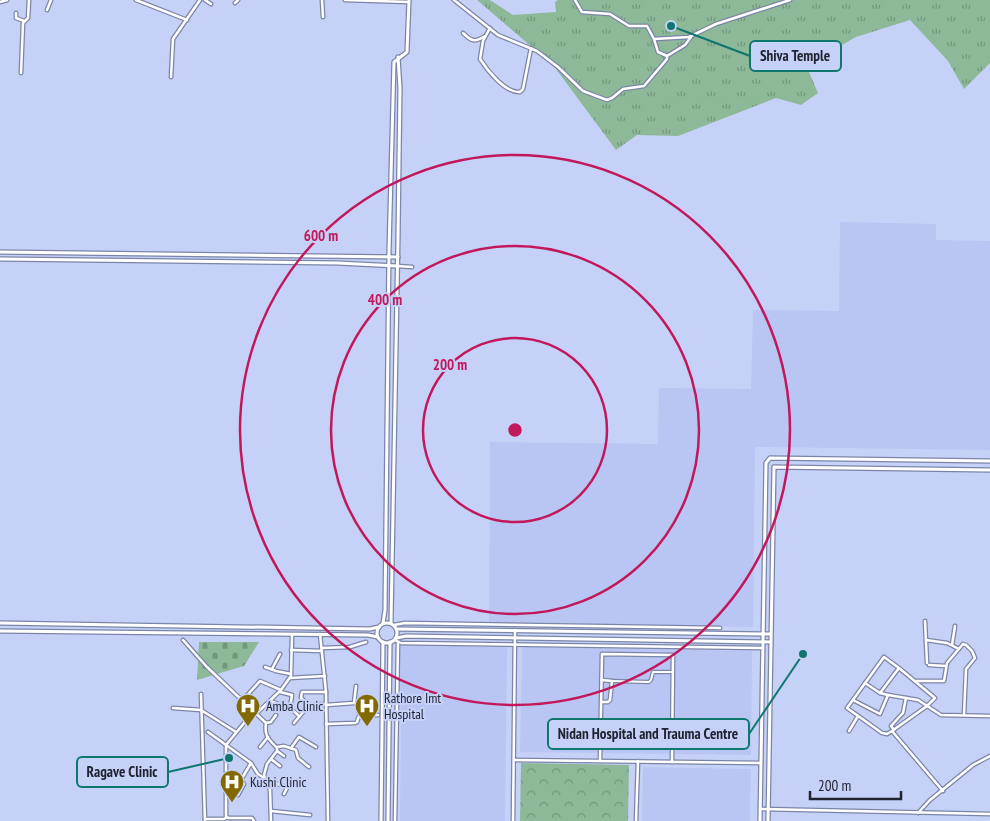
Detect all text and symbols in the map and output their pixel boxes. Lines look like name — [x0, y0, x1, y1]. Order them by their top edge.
callout: Shiva Temple — [750, 41, 841, 71]
text: Shiva Temple — [760, 46, 830, 65]
text: 600 m — [304, 226, 338, 245]
text: 400 m — [368, 290, 402, 309]
text: 200 m — [433, 355, 467, 374]
centre of rings — [506, 421, 524, 439]
place label: Rathore Imt Hospital — [384, 689, 441, 723]
hospital icon: Amba Clinic — [235, 693, 261, 727]
hospital icon: Rathore Imt Hospital — [354, 693, 380, 727]
place label: Amba Clinic — [266, 697, 323, 715]
callout: Nidan Hospital and Trauma Centre — [548, 719, 749, 749]
text: Nidan Hospital and Trauma Centre — [558, 724, 738, 743]
callout: Ragave Clinic — [77, 757, 168, 787]
text: Ragave Clinic — [86, 762, 158, 781]
scale bar — [810, 768, 901, 800]
hospital icon: Kushi Clinic — [219, 769, 245, 803]
place label: Kushi Clinic — [250, 773, 306, 791]
text: 200 m — [818, 776, 851, 795]

